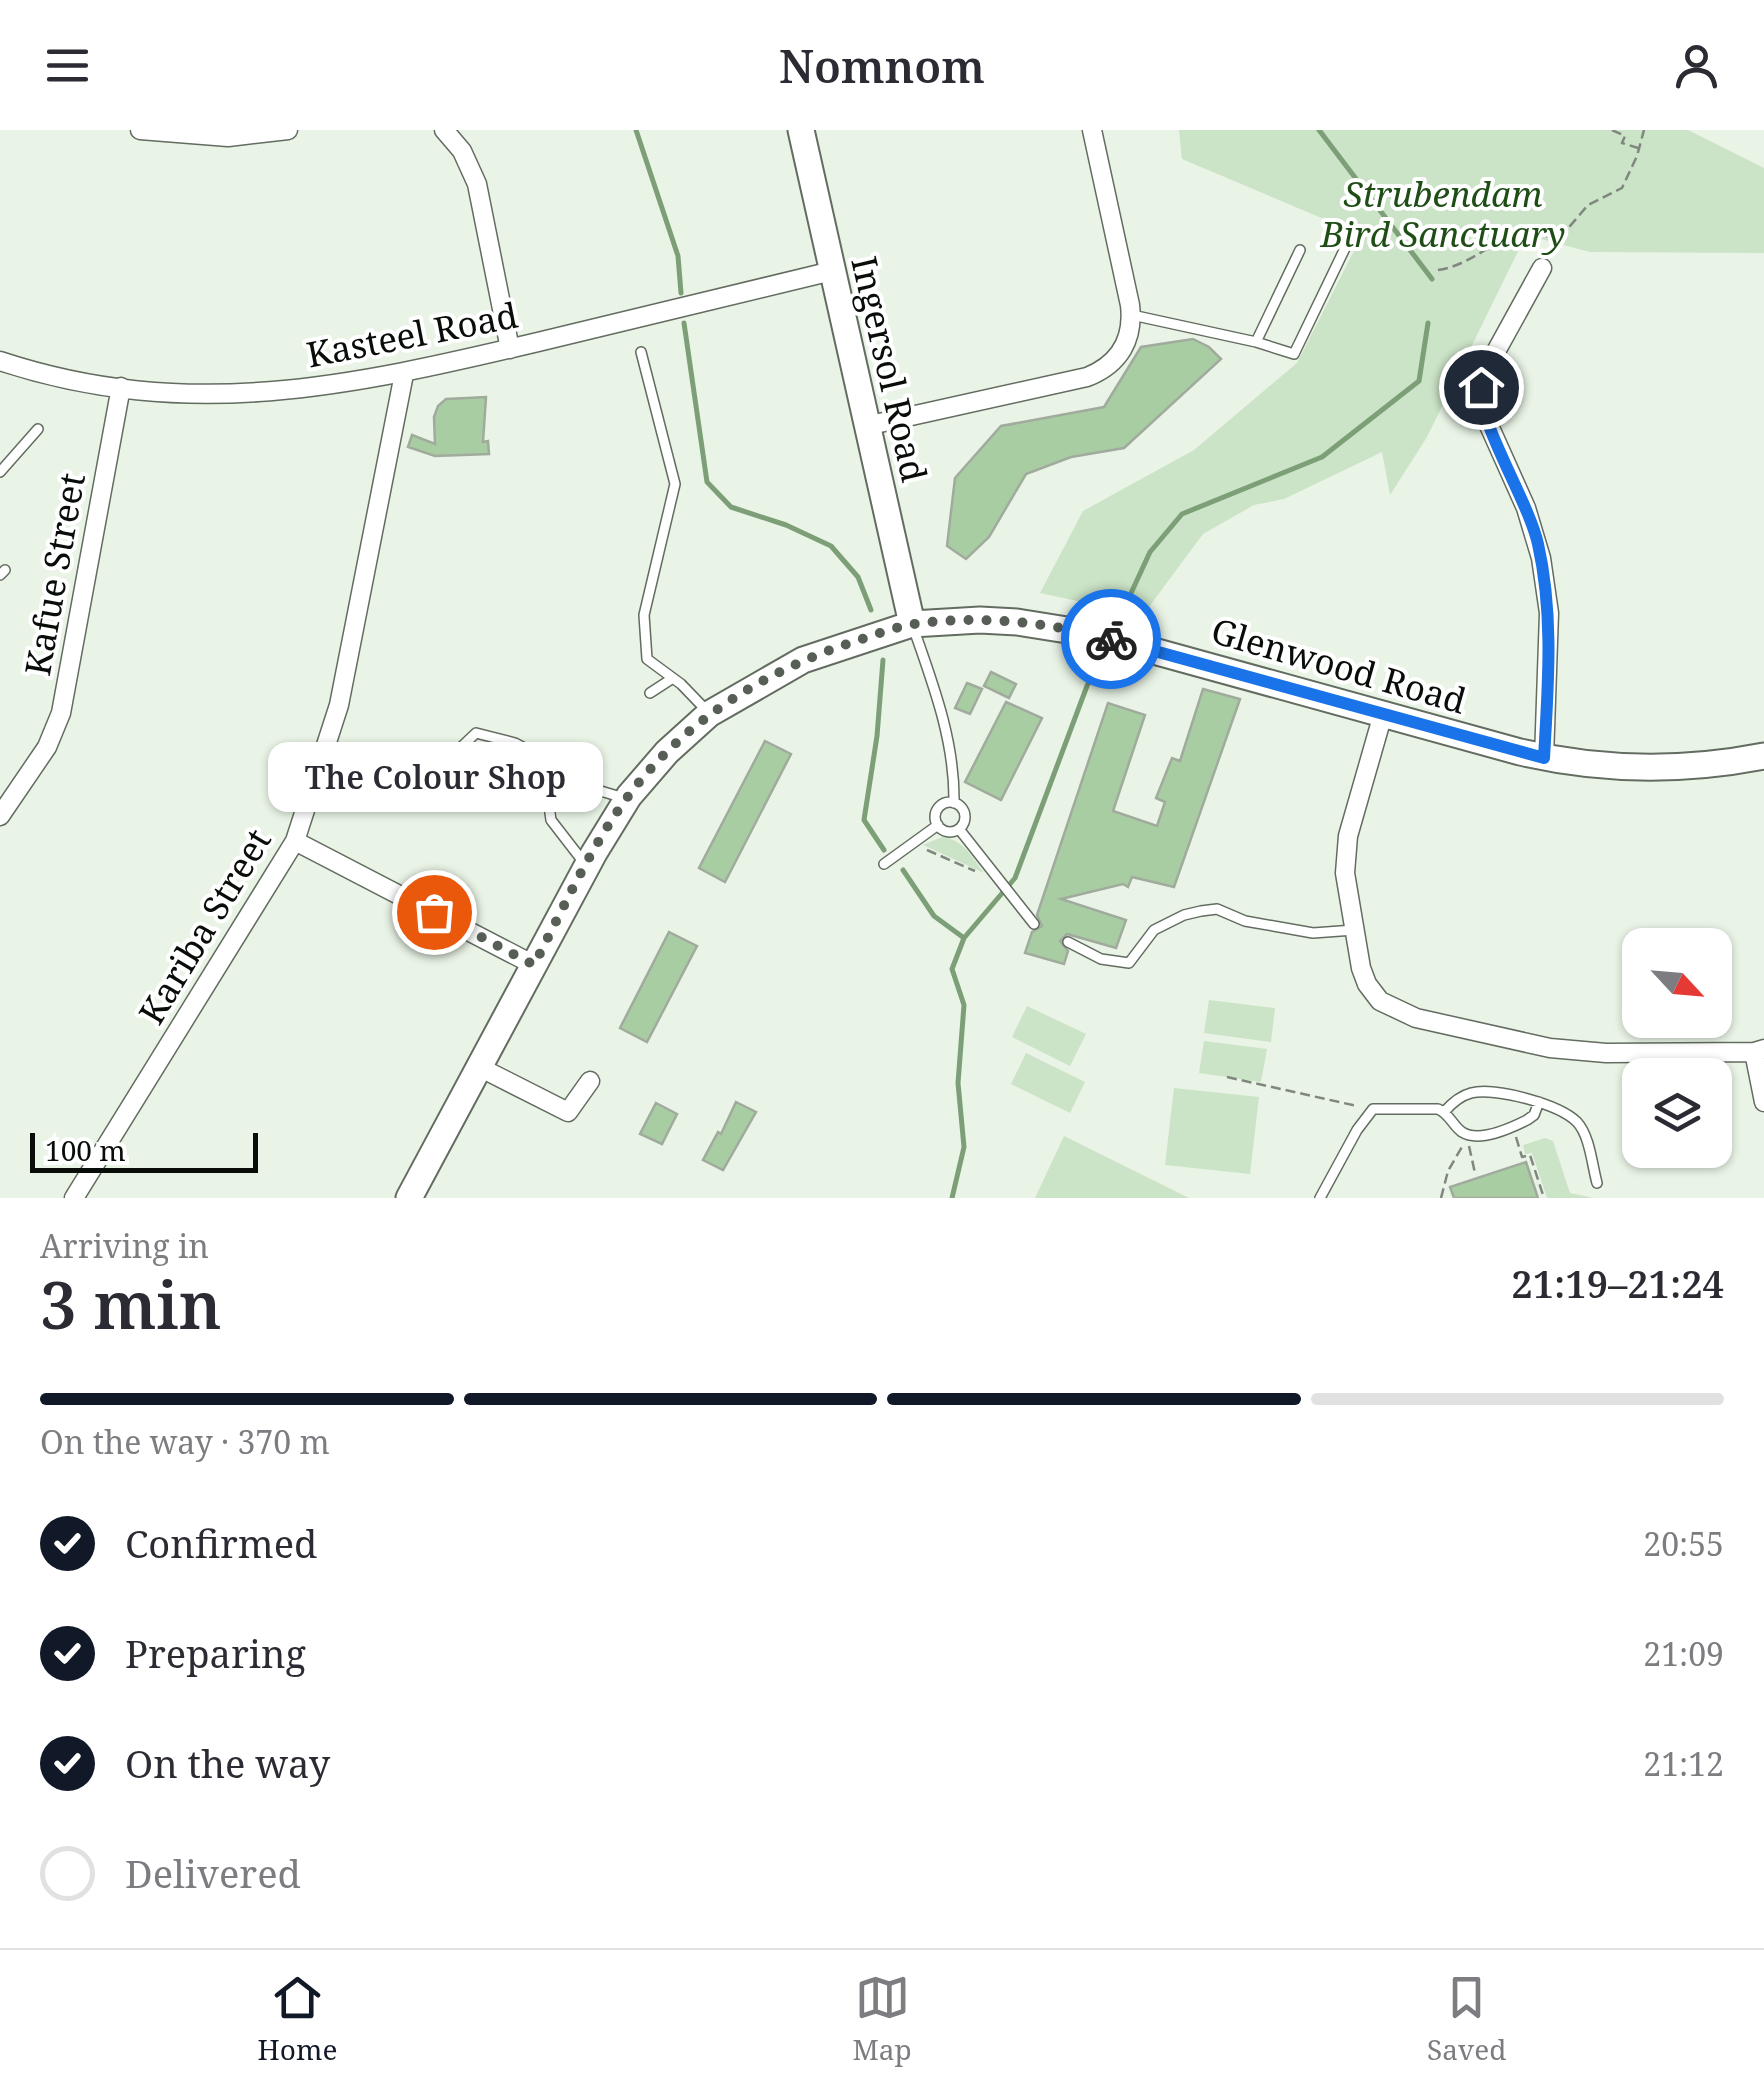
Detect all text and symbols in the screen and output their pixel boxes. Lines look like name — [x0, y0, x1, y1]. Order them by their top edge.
text: Nomnom — [779, 35, 985, 96]
icon: menu — [40, 38, 95, 93]
icon: person — [1669, 38, 1724, 93]
park label: Strubendam Bird Sanctuary — [1320, 170, 1565, 257]
street label: Ingersol Road — [841, 252, 939, 486]
street label: Kasteel Road — [302, 291, 522, 377]
pin — [1439, 345, 1524, 430]
icon: home — [1454, 360, 1509, 415]
street label: Kafue Street — [13, 469, 95, 679]
courier — [1061, 589, 1161, 689]
street label: Glenwood Road — [1206, 606, 1472, 724]
icon: bike — [1084, 612, 1139, 667]
callout: The Colour Shop — [266, 742, 602, 812]
text: The Colour Shop — [305, 755, 566, 798]
street label: Kariba Street — [127, 820, 281, 1032]
pin — [392, 870, 477, 955]
icon: bag — [407, 885, 462, 940]
north arrow — [1622, 928, 1732, 1038]
map controls — [1622, 928, 1732, 1168]
button: layers — [1622, 1058, 1732, 1168]
scale bar — [30, 1128, 258, 1172]
text: 100 m — [45, 1131, 126, 1169]
text: Arriving in — [40, 1224, 209, 1267]
text: 21:19–21:24 — [1511, 1257, 1724, 1309]
text: 3 min — [40, 1260, 222, 1348]
text: On the way · 370 m — [40, 1420, 330, 1463]
icon: check — [40, 1516, 95, 1571]
text: Confirmed — [125, 1517, 317, 1569]
text: 20:55 — [1643, 1522, 1724, 1565]
icon: check — [40, 1626, 95, 1681]
text: Preparing — [125, 1627, 306, 1679]
text: 21:09 — [1643, 1632, 1724, 1675]
icon: check — [40, 1736, 95, 1791]
text: On the way — [125, 1737, 330, 1789]
text: 21:12 — [1643, 1742, 1724, 1785]
text: Delivered — [125, 1847, 301, 1899]
tab: Home — [258, 1970, 337, 2068]
tab: Map — [853, 1970, 912, 2068]
tab: Saved — [1427, 1970, 1506, 2068]

